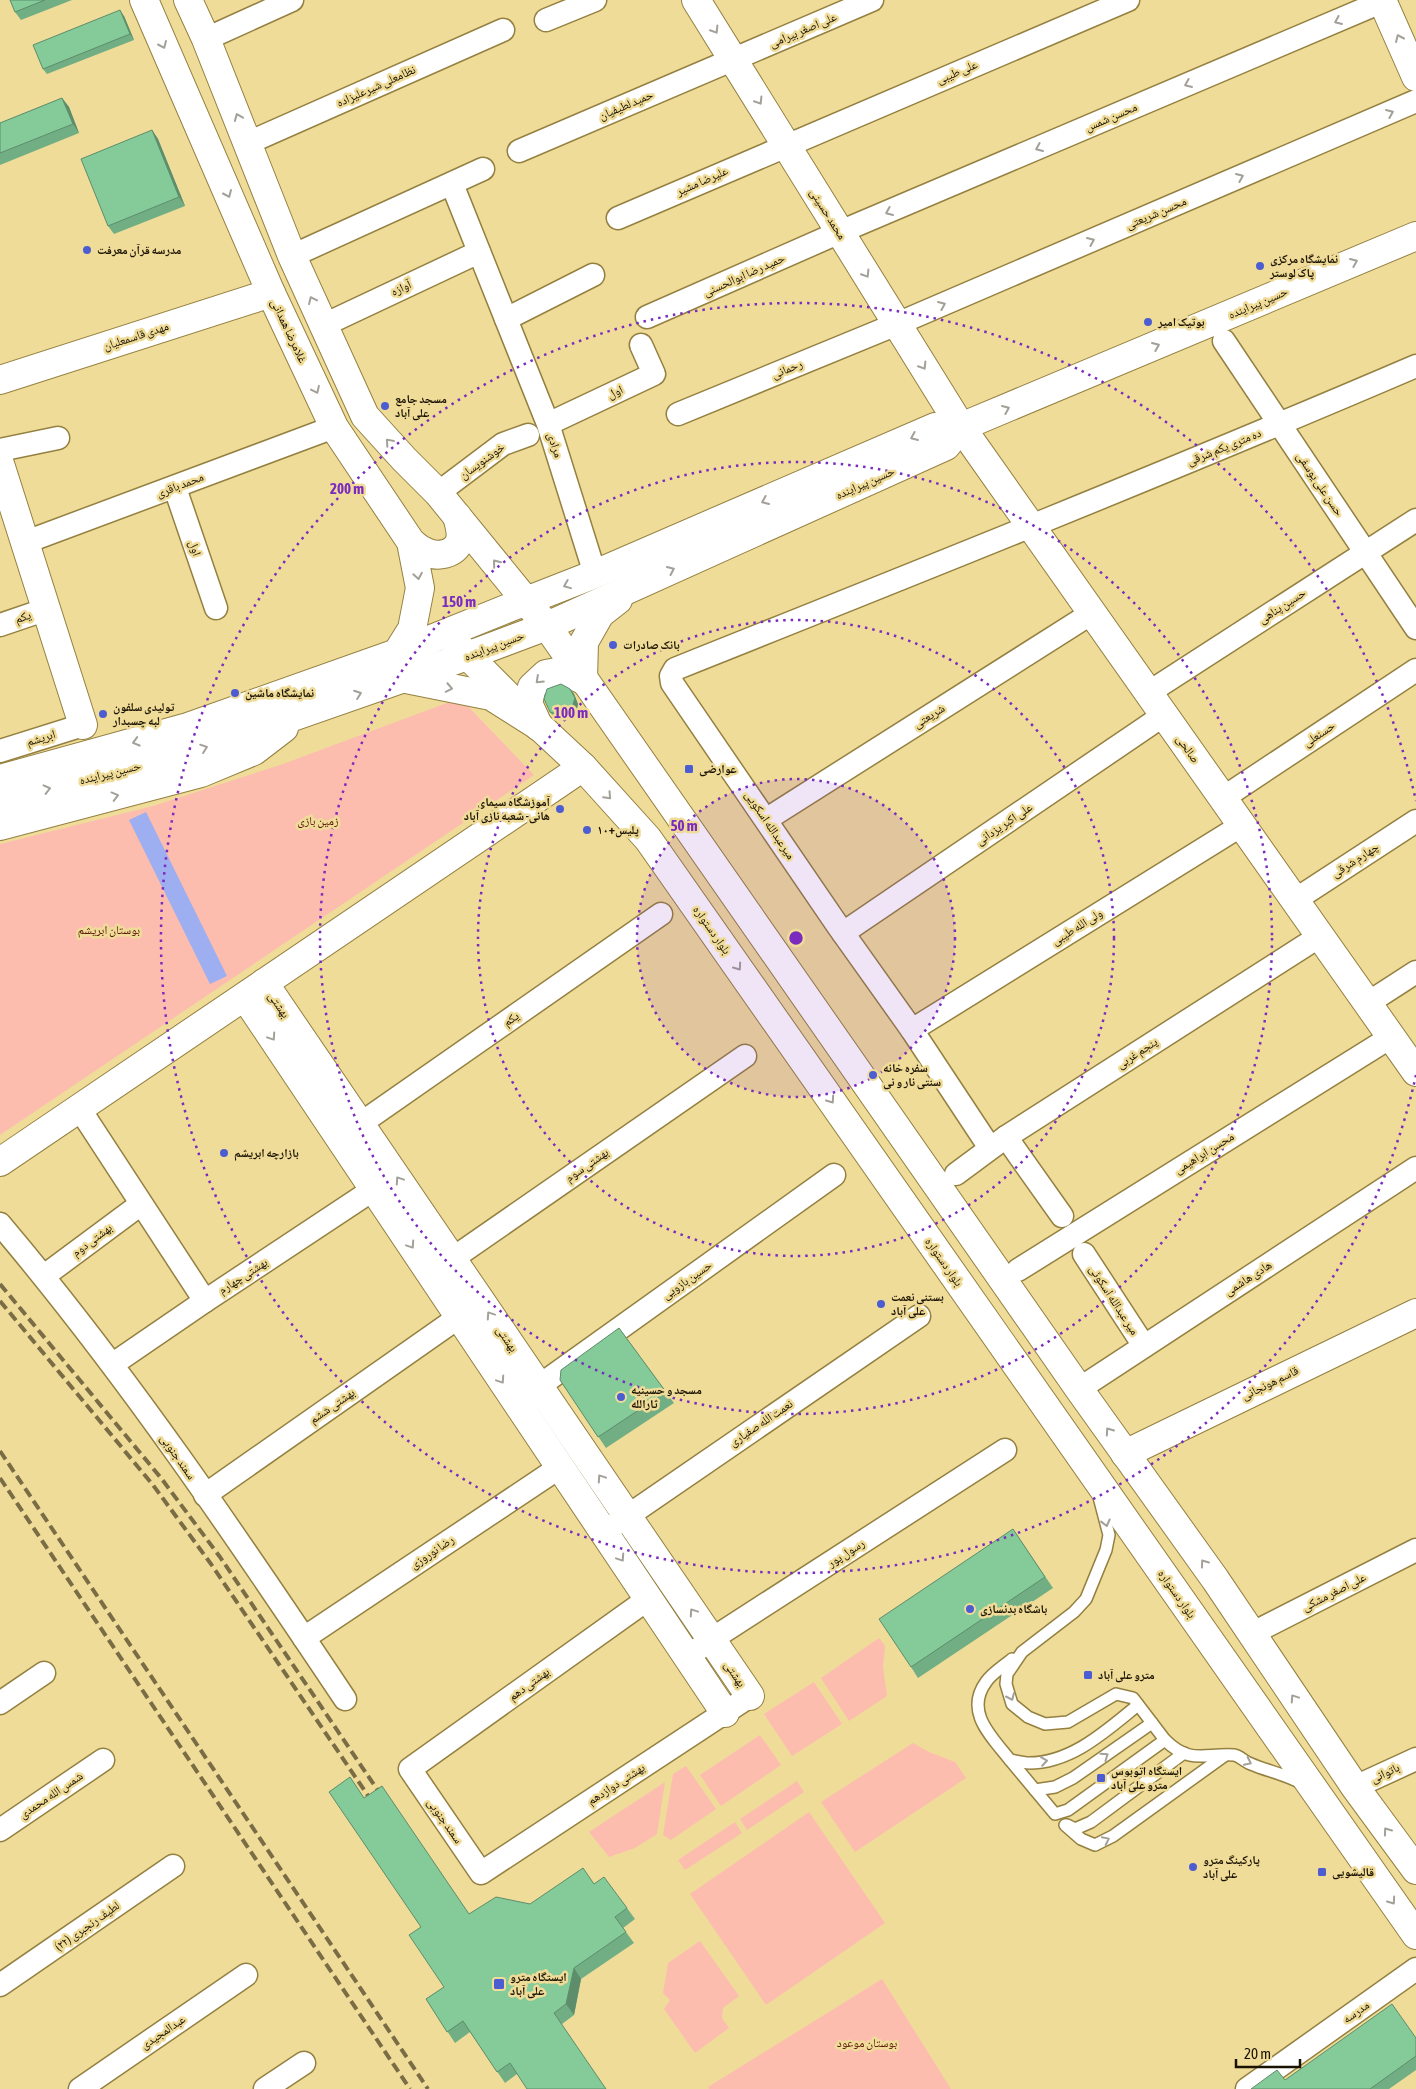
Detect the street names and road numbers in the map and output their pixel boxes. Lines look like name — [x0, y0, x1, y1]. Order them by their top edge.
street label: علی اصغر بیرامی — [767, 10, 839, 51]
street label: علی طیبی — [935, 57, 980, 87]
street label: نظامعلی شیرعلیزاده — [334, 62, 418, 110]
street label: حمید لطیفیان — [597, 87, 656, 123]
street label: محسن شمس — [1083, 100, 1139, 134]
street label: علیرضا مشیر — [673, 163, 730, 199]
street label: محمد حسینی — [807, 186, 849, 242]
street label: محسن شریعتی — [1124, 194, 1188, 232]
street label: حمید رضا ابوالحسنی — [701, 251, 787, 300]
street label: آوازه — [389, 277, 414, 299]
street label: حسین پیراینده — [1226, 284, 1290, 322]
street label: غلامرضا همدانی — [268, 297, 310, 365]
street label: مهدی قاسمعلیان — [101, 319, 171, 353]
street label: رحمانی — [770, 356, 805, 381]
street label: اول — [605, 382, 625, 402]
street label: ده متری یکم شرقی — [1185, 426, 1264, 469]
street label: مرادی — [544, 431, 566, 459]
street label: خوشنویسان — [457, 440, 508, 482]
street label: حسن علی یوسفی — [1293, 450, 1347, 519]
street label: حسین پیراینده — [833, 464, 897, 502]
street label: محمد باقری — [154, 470, 206, 501]
street label: اول — [186, 538, 204, 558]
street label: حسین پناهی — [1256, 585, 1309, 627]
street label: یکم — [13, 608, 33, 627]
street label: حسین پیراینده — [462, 628, 526, 664]
street label: شریعتی — [911, 701, 947, 731]
street label: حسنعلی — [1300, 718, 1338, 750]
street label: ابریشم — [25, 727, 58, 750]
street label: صالحی — [1173, 732, 1203, 766]
street label: حسین پیراینده — [78, 759, 143, 788]
street label: میرعبدالله اسکویی — [742, 788, 798, 862]
street label: علی اکبر یزدانی — [973, 800, 1035, 848]
street label: چهارم شرقی — [1329, 839, 1382, 881]
street label: بلوار دستواره — [690, 903, 734, 957]
street label: ولی الله طیبی — [1049, 906, 1105, 948]
street label: بهشتی — [265, 989, 293, 1021]
street label: یکم — [500, 1009, 522, 1030]
street label: پنجم غربی — [1114, 1034, 1161, 1072]
street label: محسن ابراهیمی — [1172, 1129, 1237, 1177]
street label: بهشتی سوم — [563, 1145, 612, 1186]
street label: بهشتی دوم — [69, 1220, 115, 1260]
street label: بلوار دستواره — [922, 1235, 966, 1289]
street label: بهشتی چهارم — [216, 1255, 271, 1298]
street label: حسین بازویی — [659, 1258, 715, 1303]
street label: هادی هاشمی — [1222, 1258, 1274, 1298]
street label: میر عبدالله اسکوئی — [1086, 1262, 1142, 1338]
street label: بهشتی — [493, 1323, 521, 1355]
street label: قاسم هونجانی — [1239, 1363, 1301, 1404]
street label: بهشتی ششم — [307, 1385, 358, 1428]
street label: نعمت الله صفیاری — [727, 1397, 796, 1450]
street label: سمند جنوبی — [157, 1432, 199, 1483]
street label: رضا نوروزی — [407, 1532, 457, 1572]
street label: رسول پور — [824, 1536, 867, 1571]
street label: بلوار دستواره — [1155, 1567, 1199, 1621]
street label: علی اصغر مشکی — [1300, 1570, 1368, 1614]
street label: بهشتی — [721, 1658, 749, 1690]
street label: بهشتی دهم — [506, 1664, 553, 1704]
street label: بهشتی دوازدهم — [585, 1760, 648, 1809]
street label: باتوانی — [1368, 1760, 1402, 1786]
street label: شمس الله محمدی — [17, 1769, 86, 1821]
street label: سمند جنوبی — [424, 1796, 466, 1847]
street label: لطیف رنجبری (۲۲) — [52, 1899, 122, 1954]
street label: مدرسه — [1340, 1998, 1372, 2026]
street label: عبدالمجیدی — [138, 2012, 188, 2052]

